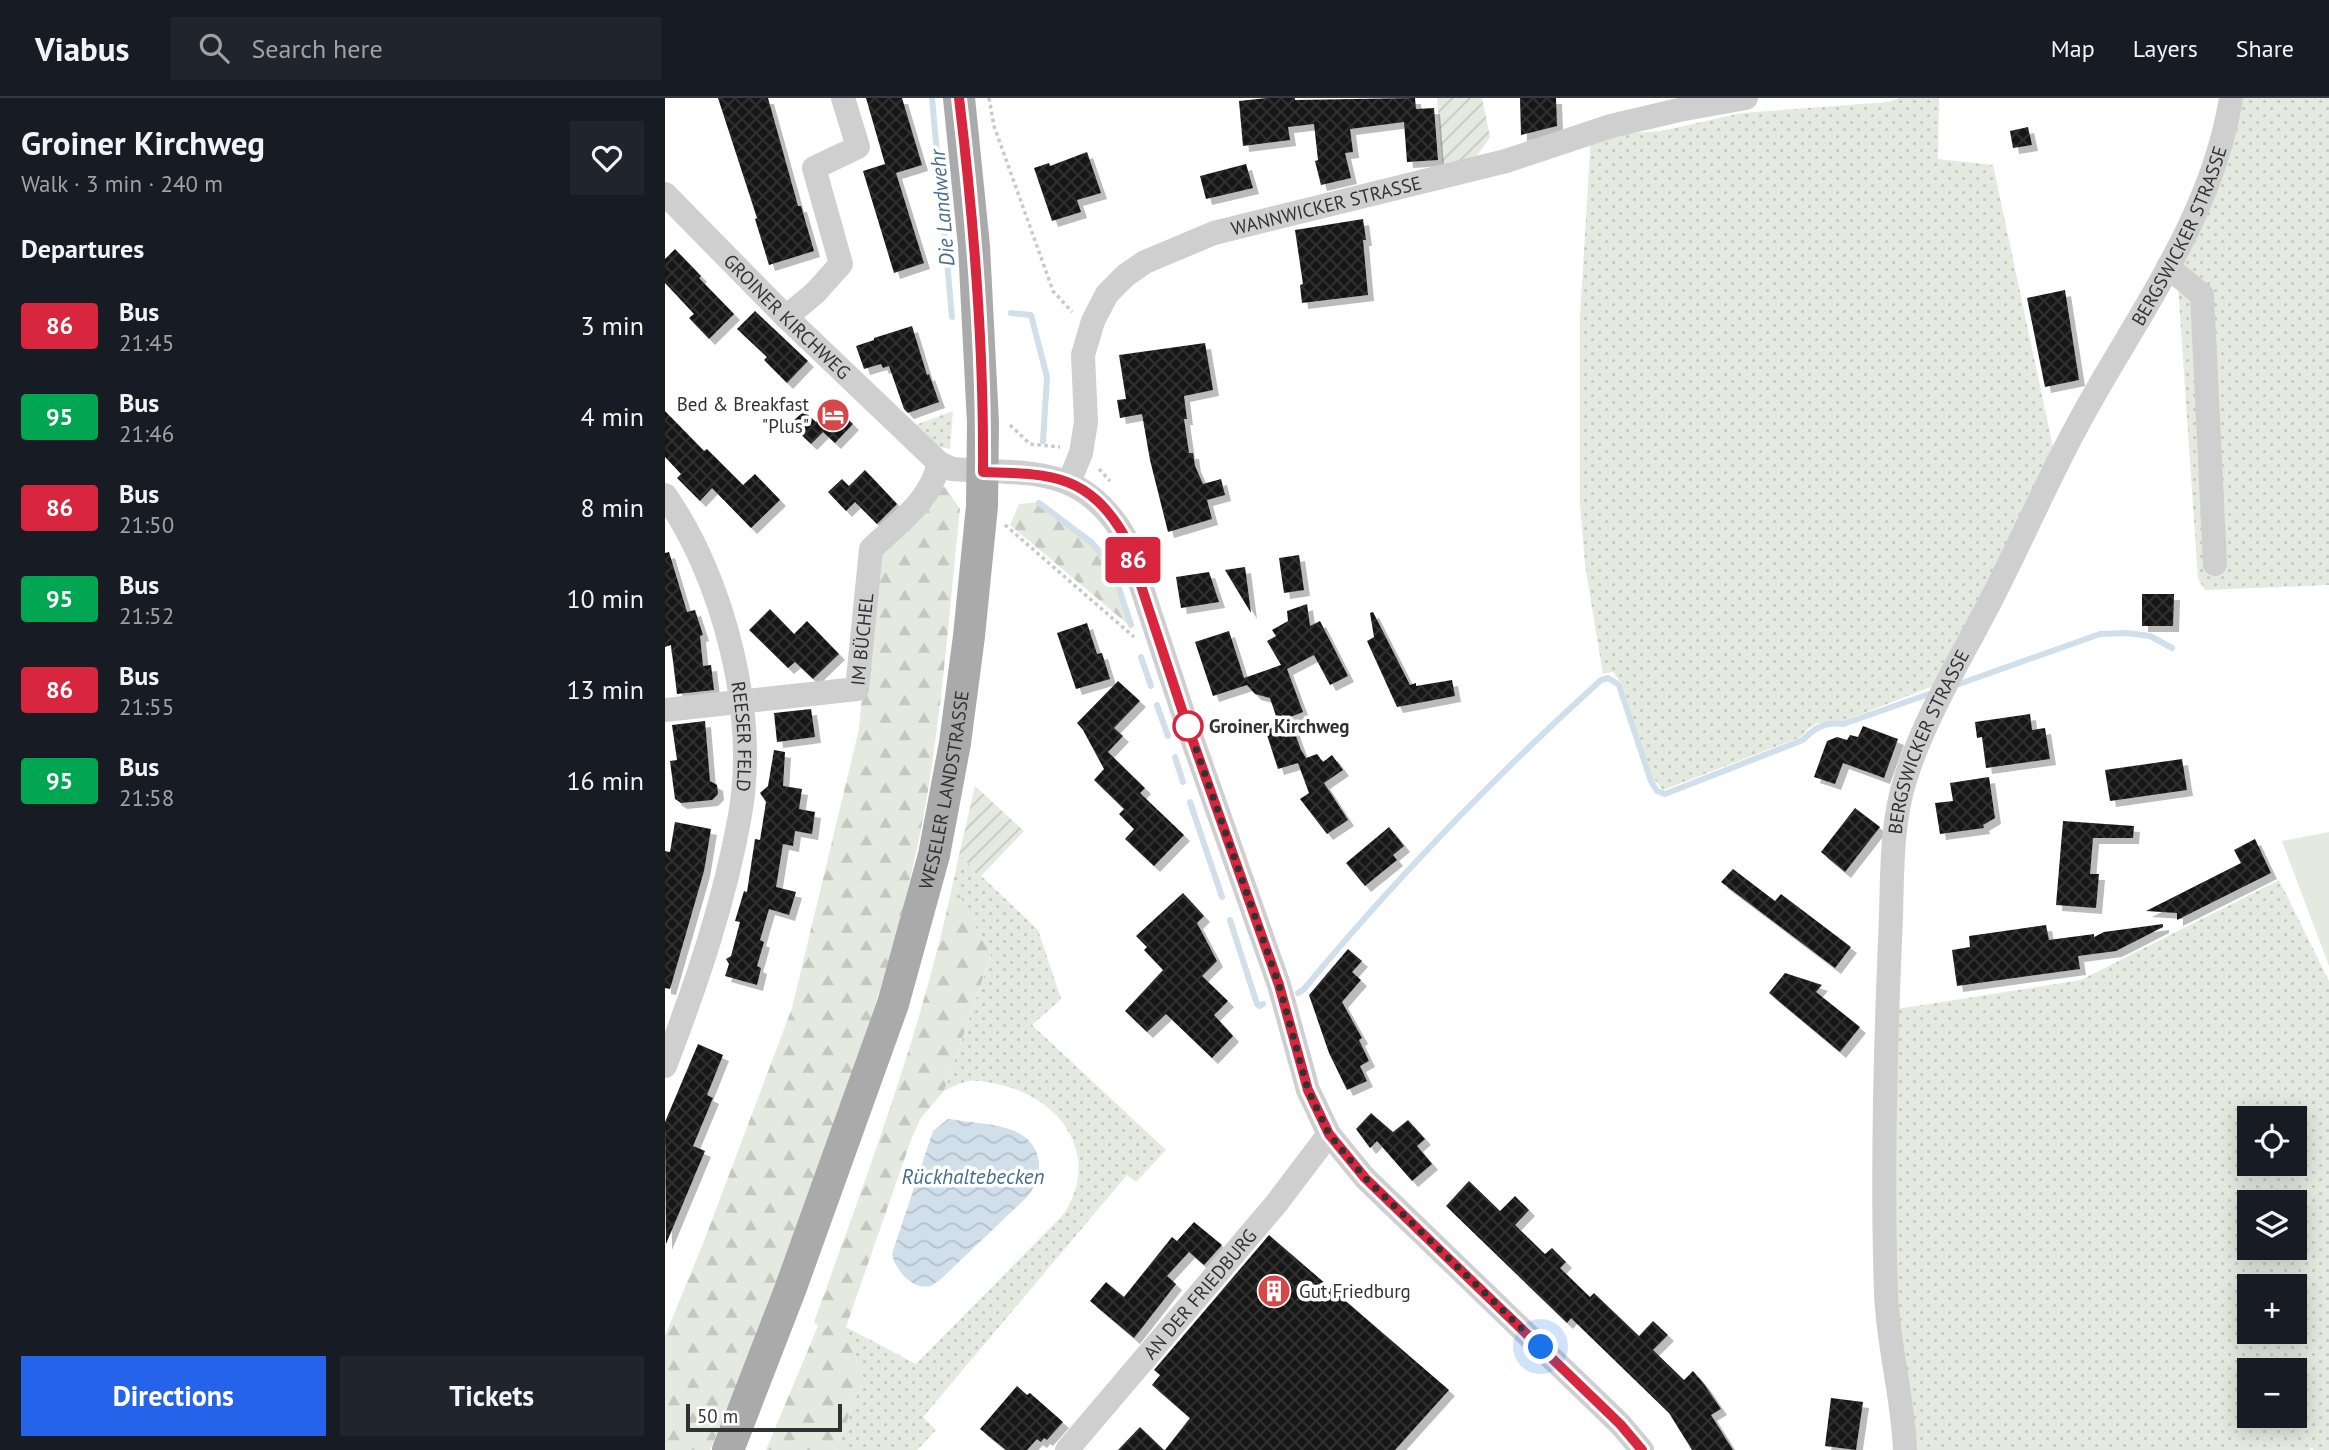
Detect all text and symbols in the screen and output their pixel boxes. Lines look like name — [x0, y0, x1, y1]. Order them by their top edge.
search box — [171, 17, 661, 80]
text: Viabus — [35, 27, 129, 70]
icon: search — [195, 29, 233, 67]
text: Search here — [251, 32, 383, 65]
text: Map — [2051, 33, 2095, 64]
text: Layers — [2133, 33, 2198, 64]
text: Share — [2236, 33, 2294, 64]
text: Groiner Kirchweg — [21, 121, 265, 164]
button: heart — [570, 121, 644, 195]
street label: BERGSWICKER STRASSE — [2126, 143, 2232, 330]
water label: Die Landwehr — [923, 146, 961, 268]
text: Walk · 3 min · 240 m — [21, 169, 223, 198]
street label: WANNWICKER STRASSE — [1229, 170, 1424, 240]
text: Departures — [21, 232, 144, 265]
street label: GROINER KIRCHWEG — [719, 249, 856, 384]
text: Bus — [119, 295, 159, 328]
text: 3 min — [581, 309, 644, 342]
text: 86 — [46, 310, 73, 341]
text: 21:45 — [119, 328, 174, 357]
text: Bus — [119, 386, 159, 419]
place label: Bed & Breakfast "Plus" — [677, 392, 810, 438]
hotel icon: Bed & Breakfast "Plus" — [814, 396, 852, 434]
text: 4 min — [581, 400, 644, 433]
text: 95 — [46, 401, 73, 432]
text: 21:46 — [119, 419, 174, 448]
text: Bus — [119, 477, 159, 510]
text: 8 min — [581, 491, 644, 524]
text: 86 — [46, 492, 73, 523]
text: 21:50 — [119, 510, 174, 539]
line badge: 86 — [1101, 537, 1165, 583]
text: 86 — [1119, 544, 1147, 575]
text: Bus — [119, 568, 159, 601]
text: 10 min — [566, 582, 644, 615]
text: 95 — [46, 583, 73, 614]
street label: IM BÜCHEL — [845, 592, 879, 687]
text: 21:52 — [119, 601, 174, 630]
street label: BERGSWICKER STRASSE — [1883, 645, 1974, 835]
text: Bus — [119, 659, 159, 692]
text: 13 min — [566, 673, 644, 706]
text: 86 — [46, 674, 73, 705]
street label: REESER FELD — [726, 679, 757, 793]
street label: WESELER LANDSTRASSE — [913, 689, 974, 892]
text: 21:55 — [119, 692, 174, 721]
marker: Groiner Kirchweg — [1173, 711, 1203, 741]
place label: Groiner Kirchweg — [1209, 714, 1349, 738]
text: Bus — [119, 750, 159, 783]
text: 16 min — [566, 764, 644, 797]
text: 95 — [46, 765, 73, 796]
text: 21:58 — [119, 783, 174, 812]
map controls — [2237, 1106, 2307, 1428]
button: locate — [2237, 1106, 2307, 1176]
water label: Rückhaltebecken — [902, 1163, 1045, 1190]
button: layers — [2237, 1190, 2307, 1260]
street label: AN DER FRIEDBURG — [1138, 1224, 1262, 1364]
building icon: Gut Friedburg — [1255, 1272, 1293, 1310]
button: + — [2237, 1274, 2307, 1344]
place label: Gut Friedburg — [1299, 1279, 1411, 1303]
your location — [1523, 1329, 1558, 1364]
button: Directions — [21, 1356, 326, 1436]
button: Tickets — [340, 1356, 644, 1436]
button: − — [2237, 1358, 2307, 1428]
scale bar — [686, 1401, 842, 1433]
text: 50 m — [697, 1404, 738, 1428]

